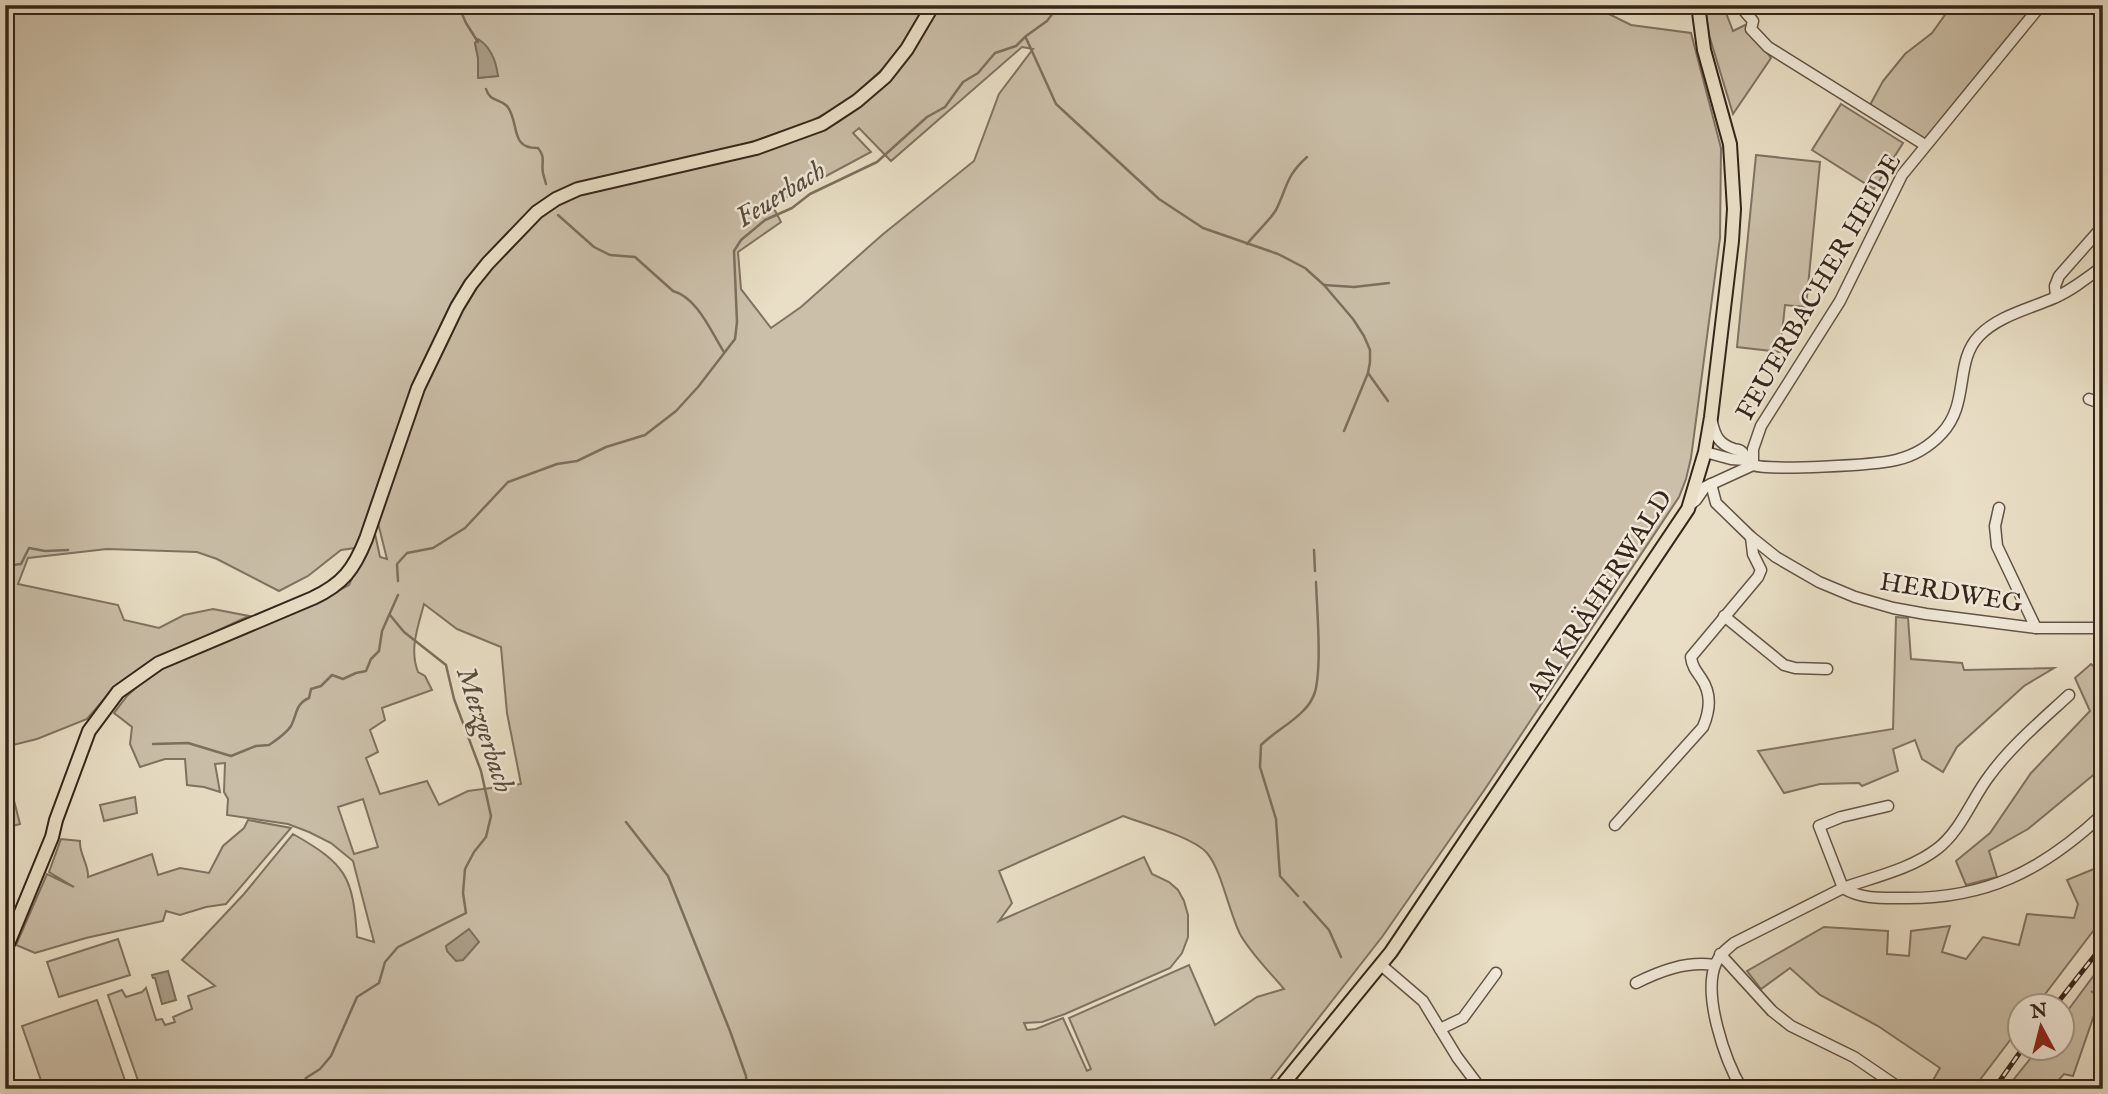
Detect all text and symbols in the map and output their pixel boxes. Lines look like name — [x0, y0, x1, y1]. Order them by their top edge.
street label: FEUERBACHER HEIDE — [1729, 148, 1909, 426]
water label: Feuerbach — [729, 154, 833, 236]
street label: AM KRÄHERWALD — [1519, 484, 1680, 707]
street label: HERDWEG — [1877, 565, 2025, 621]
water label: Metzgerbach — [447, 663, 521, 797]
north arrow — [2007, 992, 2076, 1062]
text: N — [2029, 999, 2049, 1025]

